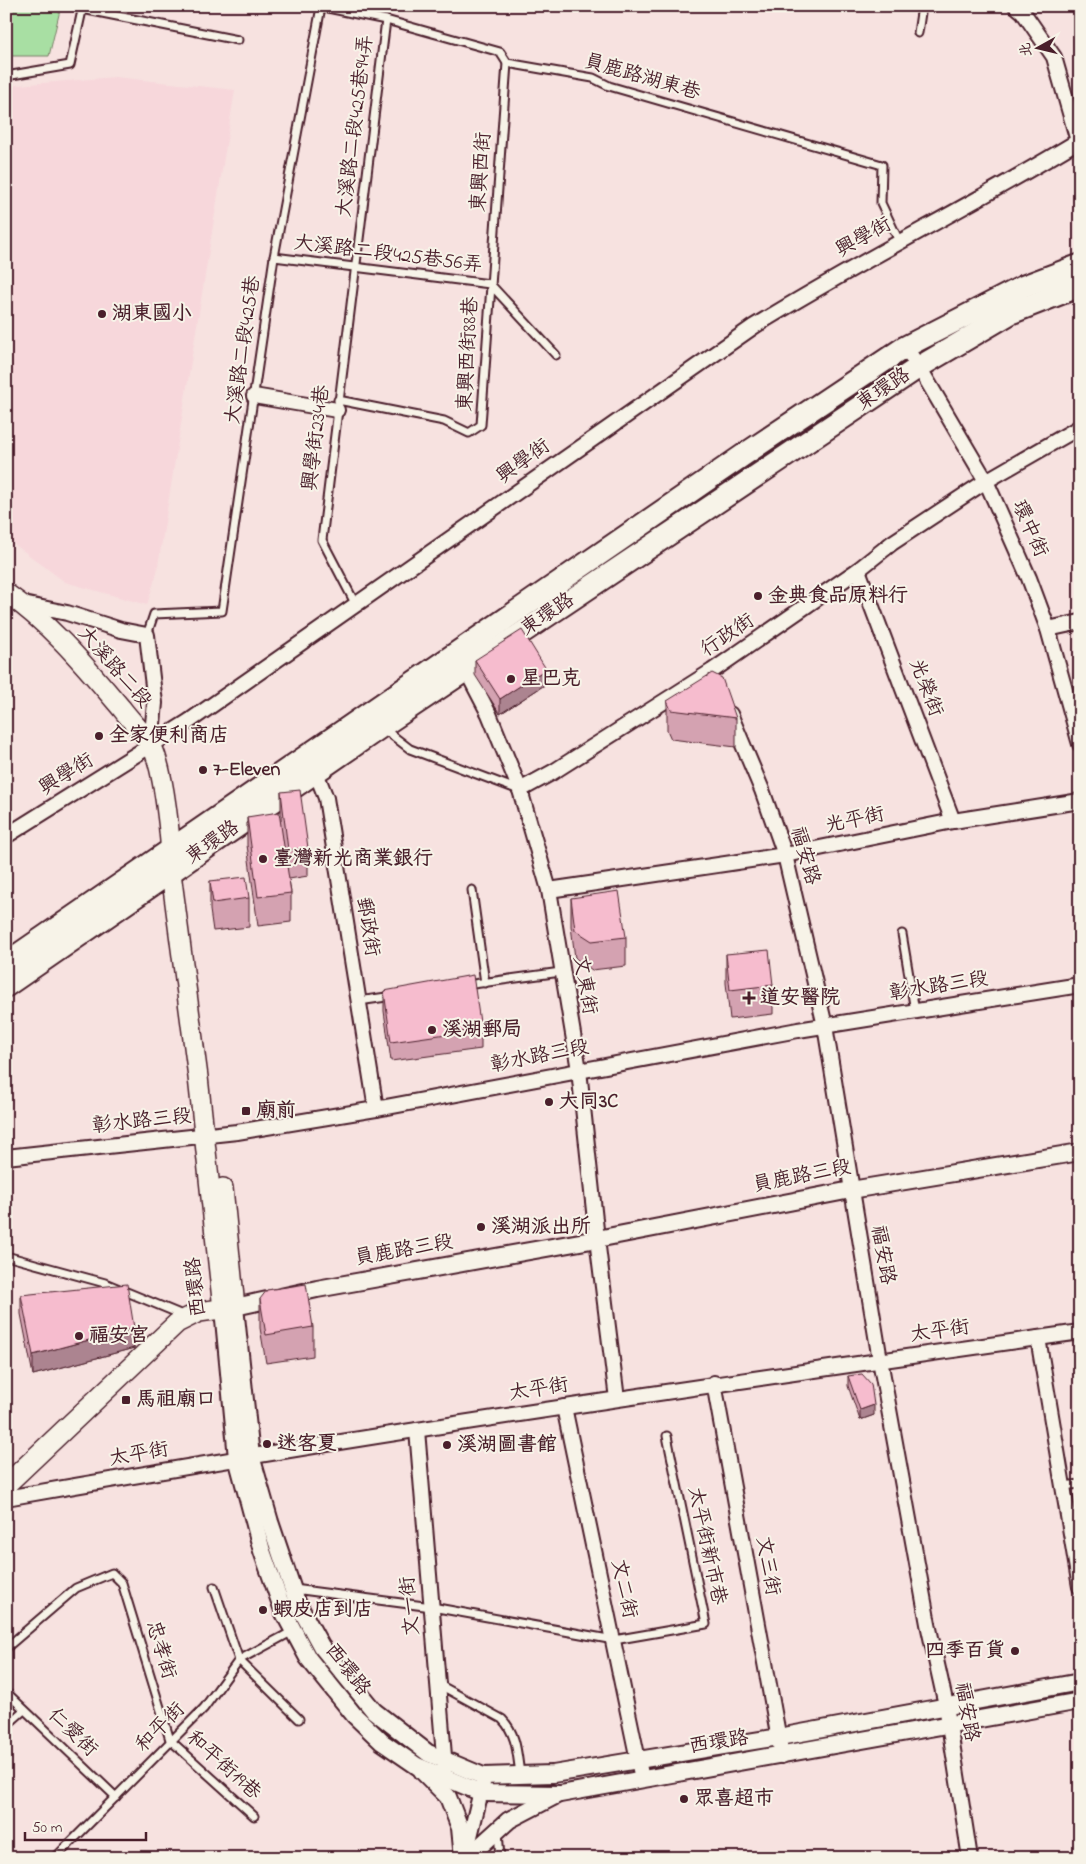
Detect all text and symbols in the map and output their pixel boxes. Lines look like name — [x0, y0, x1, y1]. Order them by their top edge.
north arrow — [1014, 22, 1064, 72]
street label: 大溪路二段425巷94弄 — [330, 33, 382, 219]
text: 北 — [1015, 41, 1038, 58]
street label: 員鹿路湖東巷 — [580, 48, 705, 109]
street label: 東興西街 — [465, 131, 499, 213]
street label: 興學街 — [831, 211, 897, 265]
street label: 大溪路二段425巷56弄 — [292, 229, 484, 281]
street label: 大溪路二段425巷 — [219, 273, 269, 426]
street label: 東興西街88巷 — [452, 295, 487, 412]
place label: 湖東國小 — [112, 300, 192, 329]
marker: 湖東國小 — [96, 308, 108, 320]
street label: 東環路 — [851, 361, 918, 419]
street label: 興學街234巷 — [296, 382, 338, 493]
street label: 興學街 — [491, 433, 557, 491]
street label: 環中街 — [1004, 496, 1054, 562]
place label: 金典食品原料行 — [768, 582, 908, 611]
street label: 東環路 — [515, 586, 582, 644]
marker: 金典食品原料行 — [752, 590, 764, 602]
street label: 行政街 — [695, 607, 761, 665]
street label: 大溪路二段 — [70, 621, 158, 715]
street label: 光榮街 — [901, 655, 949, 721]
place label: 星巴克 — [521, 665, 581, 694]
marker: 星巴克 — [505, 673, 517, 685]
place label: 全家便利商店 — [109, 722, 229, 751]
marker: 全家便利商店 — [93, 730, 105, 742]
street label: 興學街 — [34, 747, 100, 803]
place label: 7-Eleven — [213, 756, 280, 785]
marker: 7-Eleven — [197, 764, 209, 776]
street label: 光平街 — [823, 801, 887, 841]
street label: 東環路 — [180, 813, 247, 872]
street label: 福安路 — [782, 823, 826, 890]
place label: 臺灣新光商業銀行 — [273, 845, 433, 874]
marker: 臺灣新光商業銀行 — [257, 853, 269, 865]
street label: 郵政街 — [348, 895, 386, 959]
street label: 文東街 — [565, 953, 603, 1017]
street label: 彰水路三段 — [887, 965, 991, 1009]
place label: 道安醫院 — [760, 984, 840, 1013]
marker: 道安醫院 — [742, 991, 756, 1005]
place label: 溪湖郵局 — [442, 1016, 522, 1045]
marker: 溪湖郵局 — [426, 1024, 438, 1036]
street label: 彰水路三段 — [488, 1033, 592, 1081]
place label: 大同3C — [559, 1088, 618, 1117]
marker: 大同3C — [543, 1096, 555, 1108]
place label: 廟前 — [256, 1097, 296, 1126]
street label: 彰水路三段 — [91, 1102, 193, 1142]
marker: 廟前 — [240, 1105, 252, 1117]
street label: 員鹿路三段 — [750, 1153, 854, 1201]
place label: 溪湖派出所 — [491, 1213, 591, 1242]
marker: 溪湖派出所 — [475, 1221, 487, 1233]
street label: 福安路 — [863, 1223, 902, 1288]
street label: 員鹿路三段 — [352, 1228, 456, 1274]
street label: 西環路 — [179, 1255, 215, 1318]
street label: 太平街 — [908, 1313, 972, 1351]
place label: 福安宮 — [89, 1322, 149, 1351]
marker: 福安宮 — [73, 1330, 85, 1342]
street label: 太平街 — [507, 1371, 571, 1409]
place label: 馬祖廟口 — [136, 1386, 216, 1415]
marker: 馬祖廟口 — [120, 1394, 132, 1406]
place label: 迷客夏 — [277, 1430, 337, 1459]
place label: 溪湖圖書館 — [457, 1431, 557, 1460]
street label: 太平街 — [107, 1436, 171, 1474]
marker: 迷客夏 — [261, 1438, 273, 1450]
marker: 溪湖圖書館 — [441, 1439, 453, 1451]
street label: 太平街新市巷 — [679, 1484, 733, 1609]
street label: 文三街 — [748, 1534, 786, 1598]
street label: 文二街 — [603, 1557, 643, 1621]
street label: 文一街 — [394, 1575, 428, 1637]
place label: 蝦皮店到店 — [273, 1596, 373, 1625]
marker: 蝦皮店到店 — [257, 1604, 269, 1616]
street label: 忠孝街 — [137, 1617, 183, 1683]
street label: 西環路 — [317, 1637, 378, 1703]
place label: 四季百貨 — [925, 1637, 1005, 1666]
marker: 四季百貨 — [1009, 1645, 1021, 1657]
street label: 福安路 — [947, 1680, 986, 1745]
street label: 和平街 — [130, 1697, 192, 1759]
street label: 仁愛街 — [40, 1702, 104, 1764]
street label: 和平街19巷 — [179, 1724, 268, 1808]
street label: 西環路 — [687, 1724, 752, 1762]
place label: 眾喜超市 — [694, 1785, 774, 1814]
marker: 眾喜超市 — [678, 1793, 690, 1805]
scale bar — [25, 1809, 146, 1841]
text: 50 m — [32, 1817, 63, 1839]

